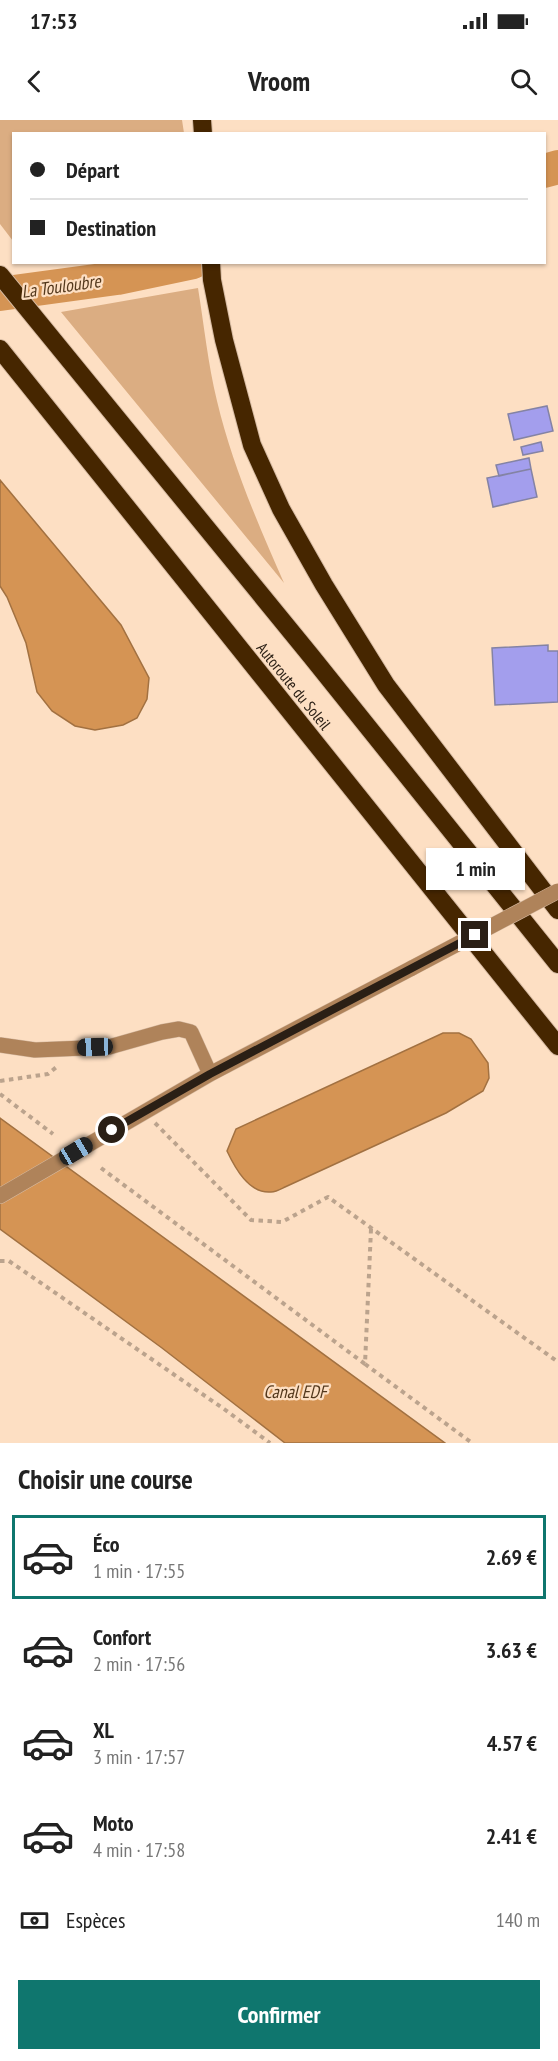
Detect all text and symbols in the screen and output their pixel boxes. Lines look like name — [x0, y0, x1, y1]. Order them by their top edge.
text: 17:53 — [30, 7, 78, 35]
text: Vroom — [248, 64, 310, 98]
icon: back — [18, 65, 51, 98]
icon: search — [507, 65, 540, 98]
text: Départ — [66, 156, 120, 184]
text: Destination — [66, 214, 156, 242]
water label: La Touloubre — [20, 269, 104, 303]
street label: Autoroute du Soleil — [253, 638, 336, 734]
callout: 1 min — [426, 848, 524, 890]
text: 1 min — [455, 856, 496, 882]
route end — [461, 921, 488, 948]
car — [77, 1037, 113, 1057]
route start — [98, 1116, 125, 1143]
car — [56, 1134, 96, 1168]
water label: Canal EDF — [264, 1380, 329, 1403]
text: Choisir une course — [18, 1462, 193, 1496]
icon: car — [21, 1530, 75, 1584]
text: Éco — [93, 1530, 120, 1558]
text: 2.69 € — [486, 1543, 537, 1571]
text: 1 min · 17:55 — [93, 1558, 185, 1584]
icon: car — [21, 1623, 75, 1677]
text: Confort — [93, 1623, 151, 1651]
text: 3.63 € — [486, 1636, 537, 1664]
text: 2 min · 17:56 — [93, 1651, 185, 1677]
icon: car — [21, 1716, 75, 1770]
text: XL — [93, 1716, 114, 1744]
text: 4.57 € — [487, 1729, 537, 1757]
text: 3 min · 17:57 — [93, 1744, 185, 1770]
icon: car — [21, 1809, 75, 1863]
text: Moto — [93, 1809, 134, 1837]
text: 2.41 € — [486, 1822, 537, 1850]
text: 4 min · 17:58 — [93, 1837, 185, 1863]
icon: cash — [18, 1904, 51, 1937]
text: Espèces — [66, 1906, 125, 1934]
text: 140 m — [496, 1907, 540, 1933]
button: Confirmer — [18, 1980, 540, 2049]

